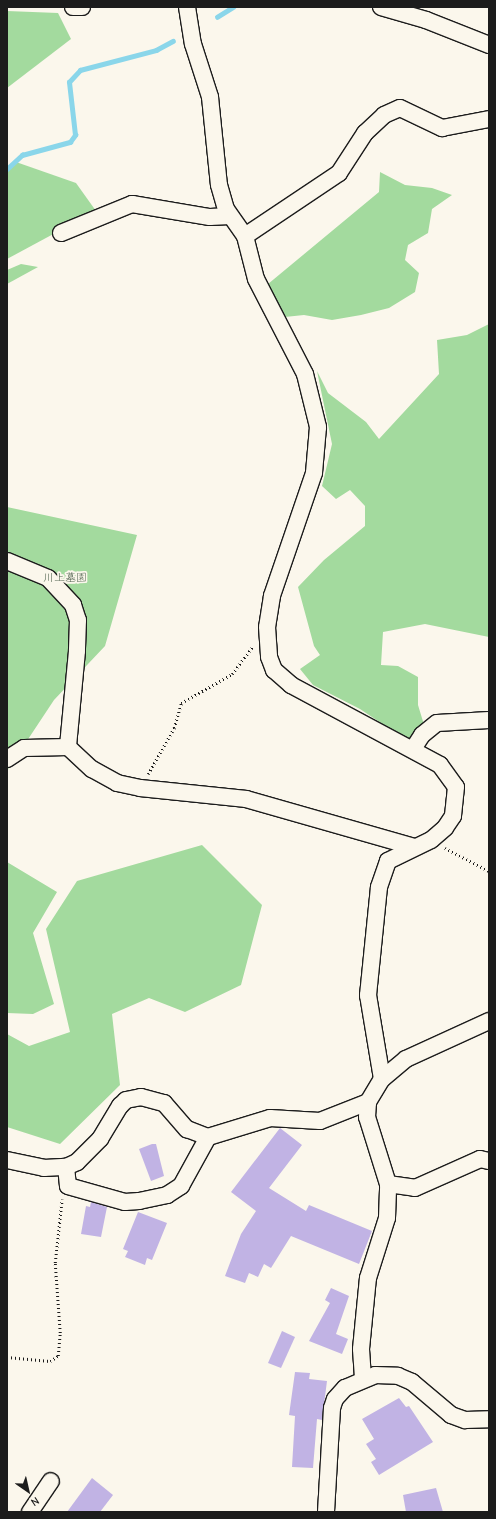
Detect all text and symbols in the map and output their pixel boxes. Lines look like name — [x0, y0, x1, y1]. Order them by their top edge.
park label: 川上墓園 — [43, 571, 87, 585]
north arrow — [8, 1471, 48, 1511]
text: N — [28, 1494, 42, 1509]

